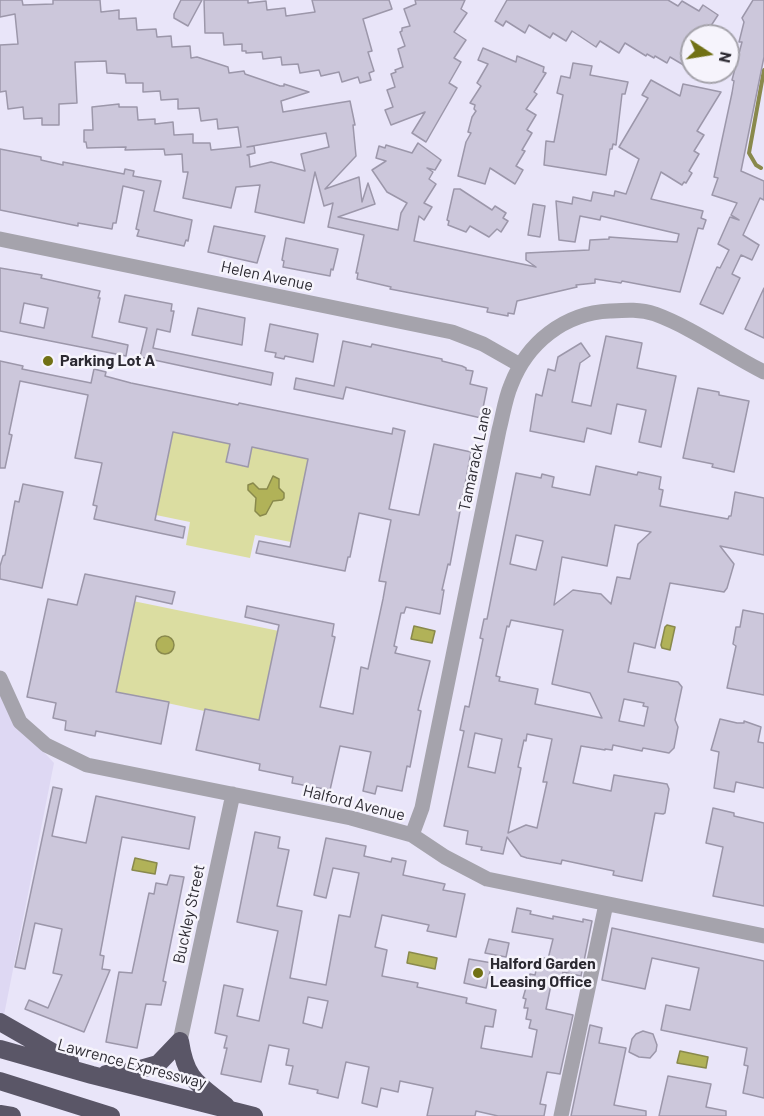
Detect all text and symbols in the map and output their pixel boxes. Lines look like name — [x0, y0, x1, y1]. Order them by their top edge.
north arrow — [680, 24, 740, 84]
text: N — [716, 50, 737, 65]
street label: Helen Avenue — [219, 257, 315, 295]
place label: Parking Lot A — [60, 351, 155, 371]
marker: Parking Lot A — [41, 354, 55, 368]
street label: Tamarack Lane — [455, 405, 495, 513]
street label: Halford Avenue — [301, 781, 407, 825]
street label: Buckley Street — [169, 863, 209, 965]
place label: Halford Garden Leasing Office — [490, 954, 596, 992]
marker: Halford Garden Leasing Office — [471, 966, 485, 980]
street label: Lawrence Expressway — [56, 1035, 208, 1093]

